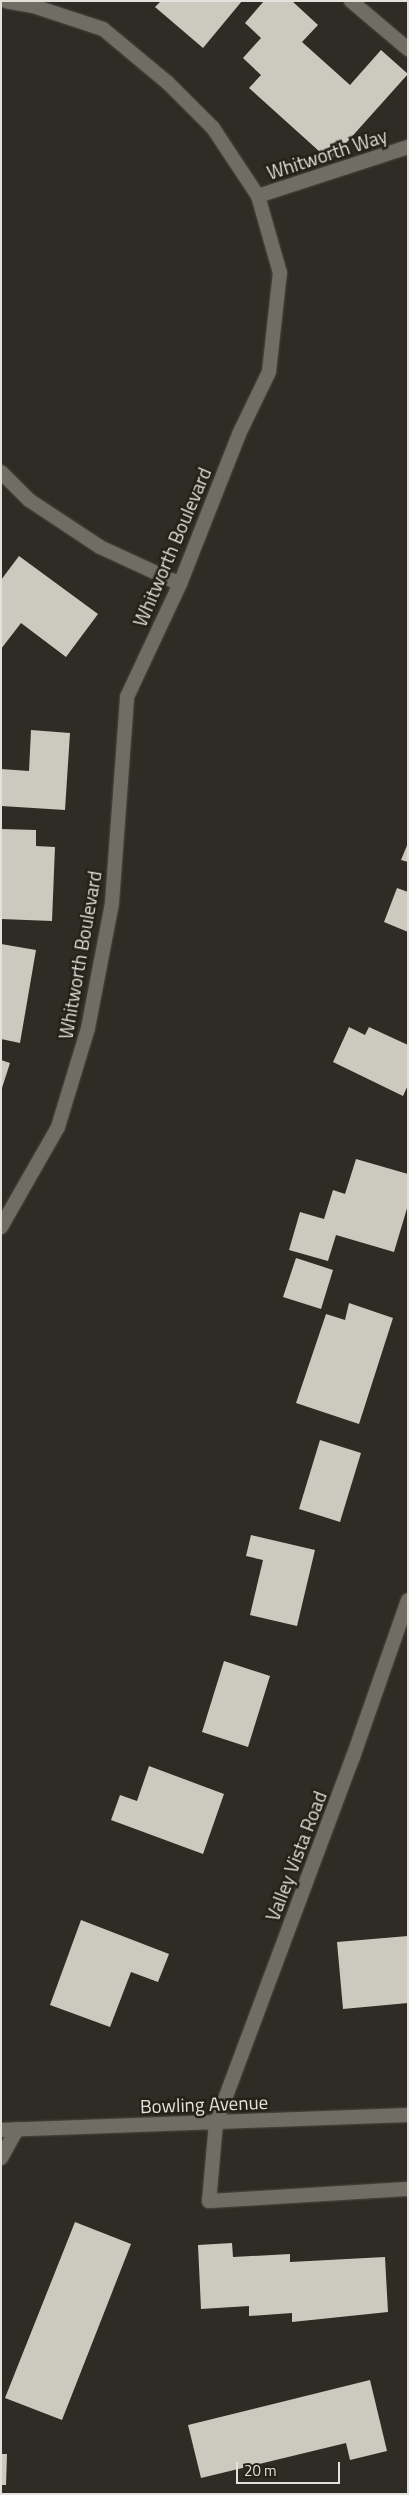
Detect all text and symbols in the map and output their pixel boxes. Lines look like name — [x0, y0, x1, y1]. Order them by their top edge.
street label: Whitworth Way — [264, 124, 390, 184]
street label: Whitworth Boulevard — [128, 464, 216, 630]
street label: Whitworth Boulevard — [54, 869, 106, 1041]
street label: Valley Vista Road — [261, 1788, 331, 1924]
street label: Bowling Avenue — [140, 2090, 268, 2118]
scale bar — [239, 2452, 343, 2484]
text: 20 m — [244, 2459, 277, 2482]

